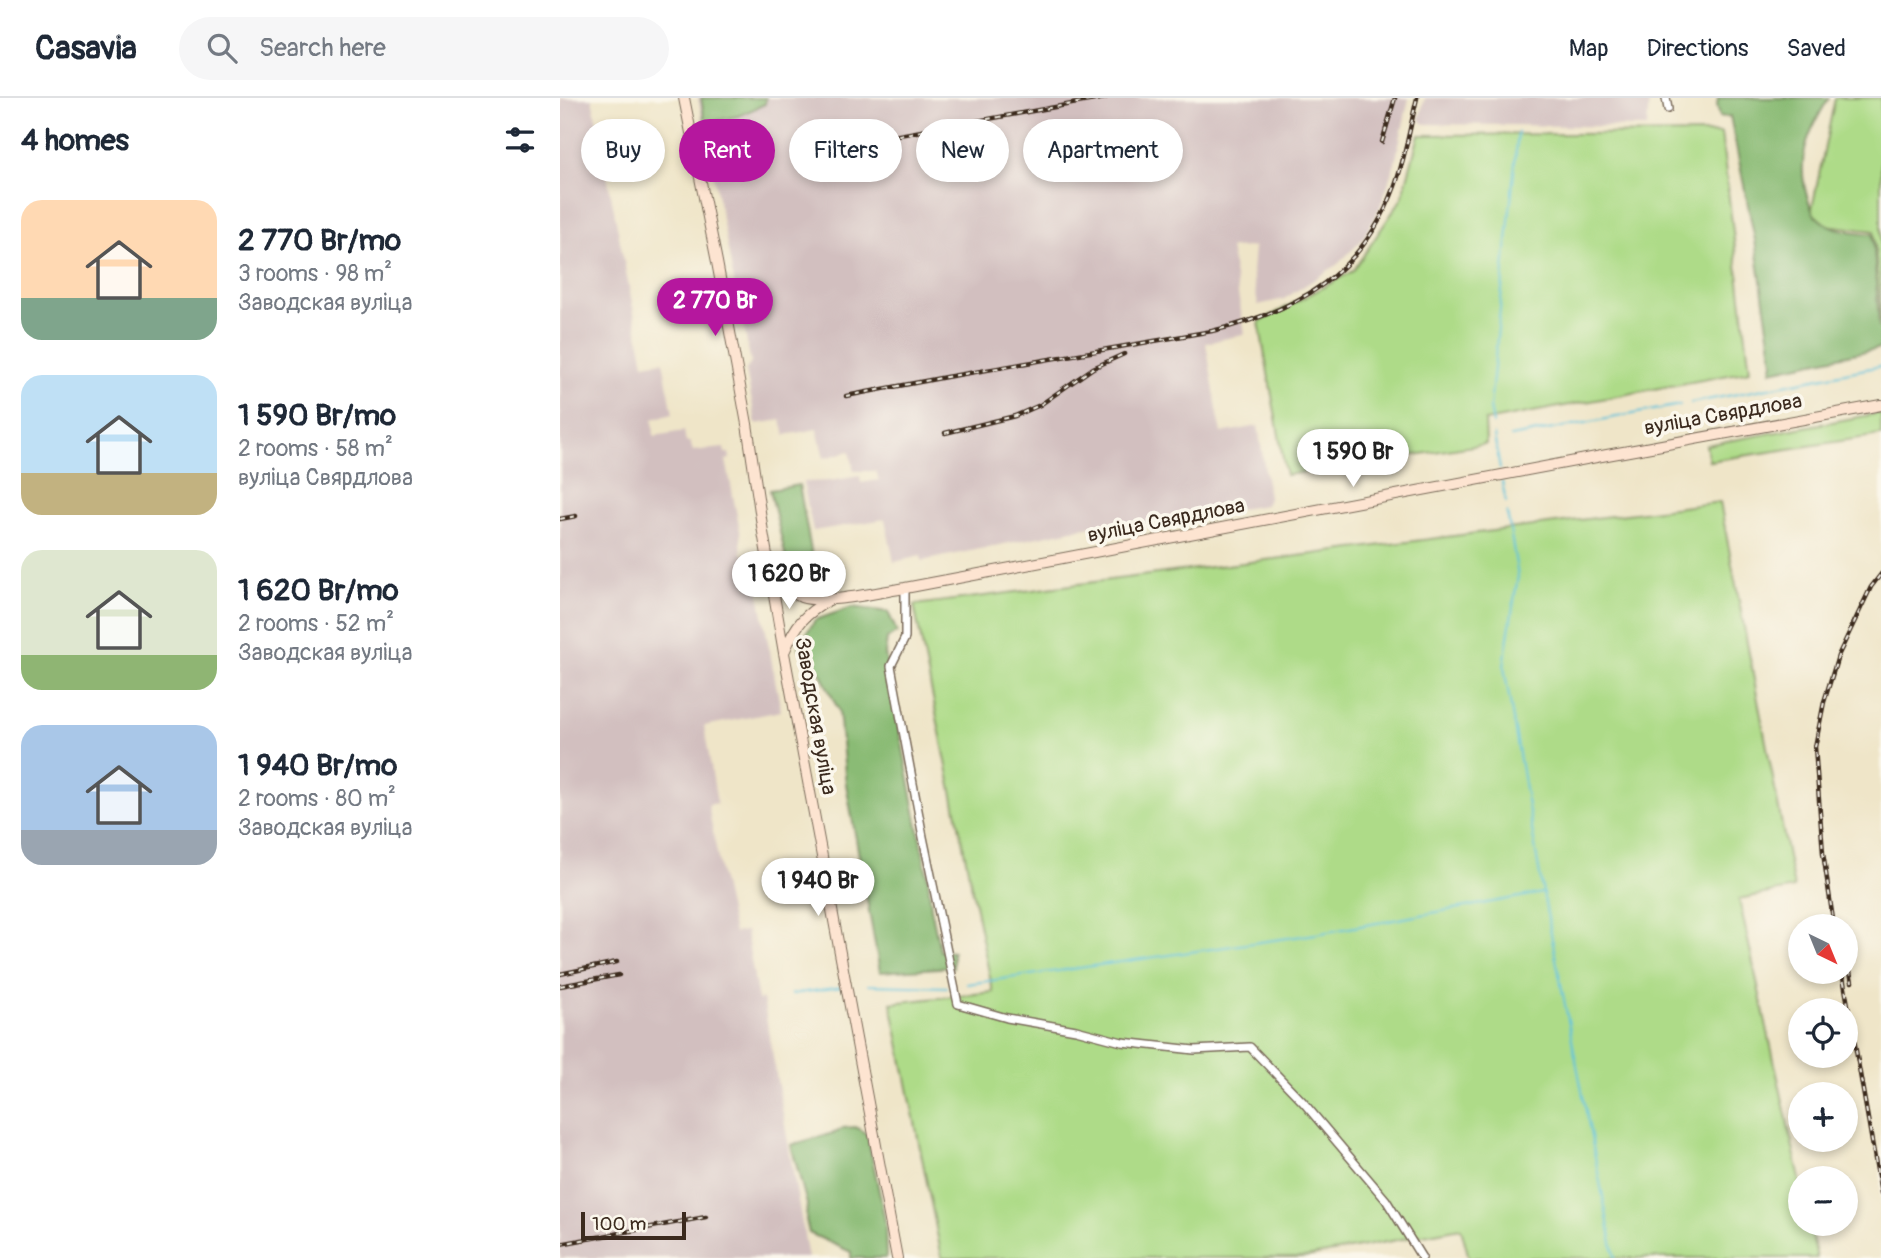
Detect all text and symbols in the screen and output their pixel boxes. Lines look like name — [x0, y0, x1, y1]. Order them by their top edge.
search box — [179, 17, 669, 80]
text: Casavia — [35, 28, 137, 69]
icon: search — [203, 29, 241, 67]
text: Search here — [259, 32, 386, 64]
text: Map — [1569, 34, 1609, 63]
text: Directions — [1647, 34, 1748, 63]
text: Saved — [1786, 34, 1846, 63]
chip: Buy — [581, 119, 665, 182]
chip: Rent — [679, 119, 775, 182]
chip: Filters — [789, 119, 902, 182]
chip: New — [916, 119, 1009, 182]
chip: Apartment — [1023, 119, 1183, 182]
icon: filters — [501, 121, 539, 159]
text: 4 homes — [21, 122, 129, 159]
text: 2 770 Br/mo — [238, 222, 401, 259]
icon: home — [77, 228, 161, 312]
text: 3 rooms · 98 m² — [238, 259, 392, 288]
pin: 2 770 Br — [643, 278, 787, 338]
text: 2 770 Br — [673, 286, 757, 315]
text: Заводская вуліца — [238, 288, 412, 317]
street label: вуліца Свярдлова — [1642, 387, 1804, 442]
text: 1 590 Br/mo — [238, 397, 396, 434]
icon: home — [77, 403, 161, 487]
pin: 1 590 Br — [1281, 430, 1425, 489]
text: 2 rooms · 58 m² — [238, 434, 393, 463]
text: 1 590 Br — [1313, 437, 1393, 466]
text: вуліца Свярдлова — [238, 463, 413, 492]
street label: вуліца Свярдлова — [1085, 492, 1247, 549]
pin: 1 620 Br — [717, 552, 861, 611]
text: 1 620 Br — [748, 559, 830, 588]
text: 1 620 Br/mo — [238, 572, 399, 609]
icon: home — [77, 578, 161, 662]
text: 2 rooms · 52 m² — [238, 609, 394, 638]
street label: Заводская вуліца — [788, 635, 843, 797]
text: Заводская вуліца — [238, 638, 412, 667]
text: 1 940 Br/mo — [238, 747, 397, 784]
icon: home — [77, 753, 161, 837]
text: 2 rooms · 80 m² — [238, 784, 396, 813]
text: Заводская вуліца — [238, 813, 412, 842]
pin: 1 940 Br — [746, 858, 890, 918]
text: 1 940 Br — [777, 866, 859, 895]
north arrow — [1788, 914, 1858, 984]
map controls — [1788, 914, 1858, 1236]
button: locate — [1788, 998, 1858, 1068]
button: + — [1788, 1082, 1858, 1152]
button: − — [1788, 1166, 1858, 1236]
scale bar — [581, 1209, 686, 1241]
text: 100 m — [592, 1212, 646, 1236]

